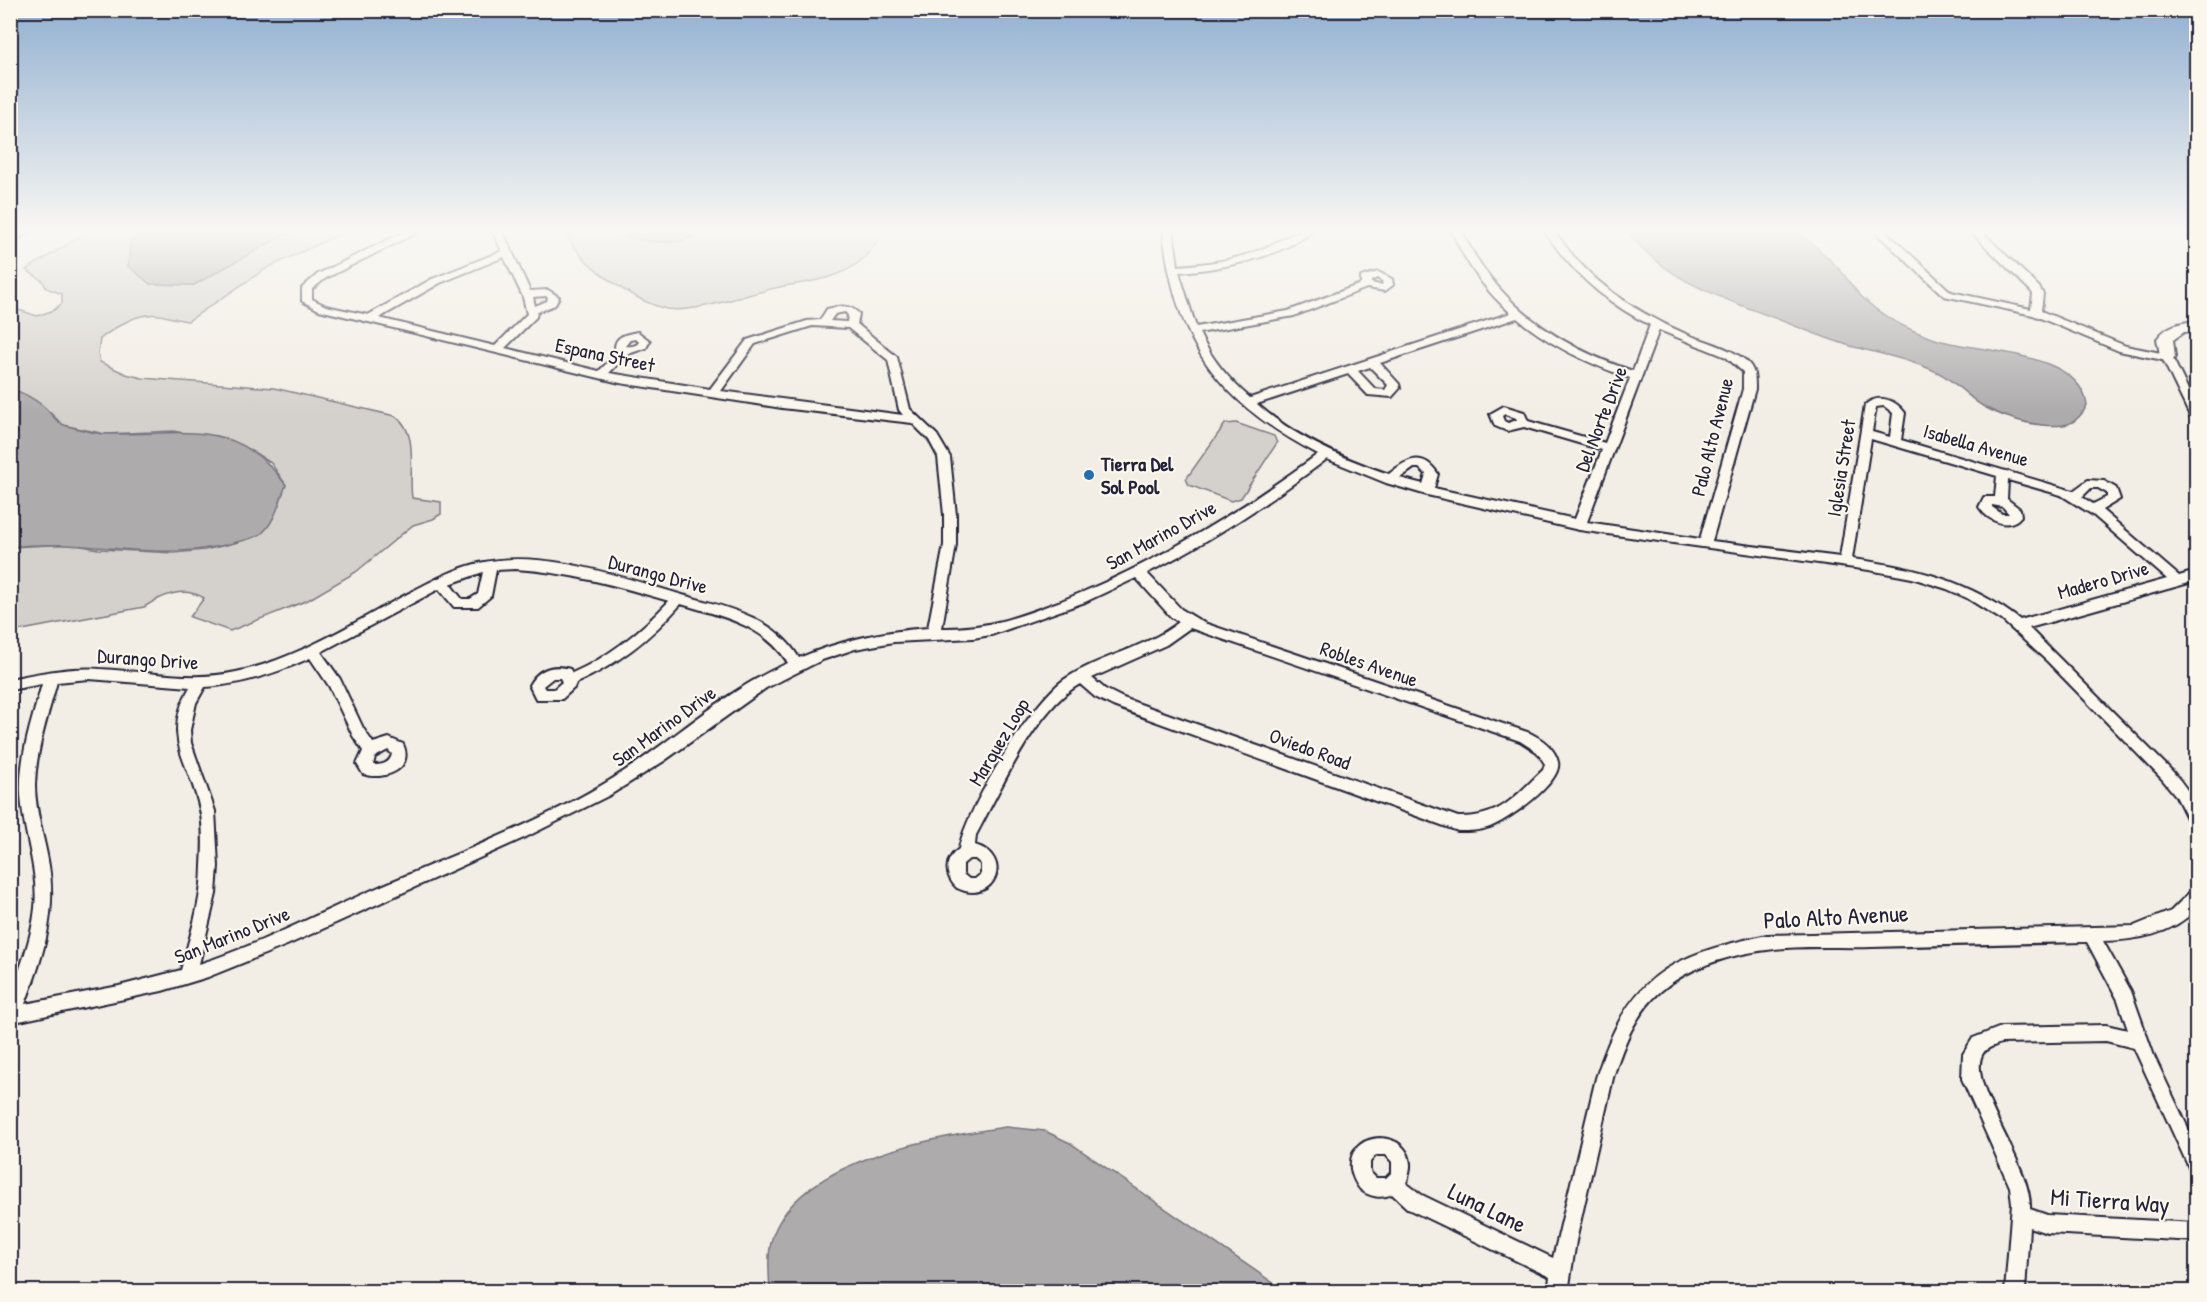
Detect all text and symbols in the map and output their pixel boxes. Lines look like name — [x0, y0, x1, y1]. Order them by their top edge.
street label: Espana Street — [553, 331, 658, 378]
street label: Del Norte Drive — [1568, 362, 1633, 475]
street label: Palo Alto Avenue — [1684, 375, 1739, 499]
street label: Iglesia Street — [1820, 416, 1862, 518]
street label: Isabella Avenue — [1920, 417, 2032, 472]
place label: Tierra Del Sol Pool — [1100, 450, 1174, 500]
marker: Tierra Del Sol Pool — [1082, 468, 1096, 482]
street label: San Marino Drive — [1101, 493, 1221, 576]
street label: Durango Drive — [606, 547, 711, 600]
street label: Madero Drive — [2054, 554, 2152, 605]
street label: Robles Avenue — [1317, 634, 1422, 693]
street label: Durango Drive — [97, 642, 200, 676]
street label: San Marino Drive — [606, 679, 721, 772]
street label: Marquez Loop — [962, 692, 1036, 791]
street label: Oviedo Road — [1266, 721, 1355, 776]
street label: Palo Alto Avenue — [1763, 896, 1910, 936]
street label: San Marino Drive — [170, 899, 293, 970]
street label: Luna Lane — [1443, 1175, 1532, 1240]
street label: Mi Tierra Way — [2050, 1180, 2171, 1220]

